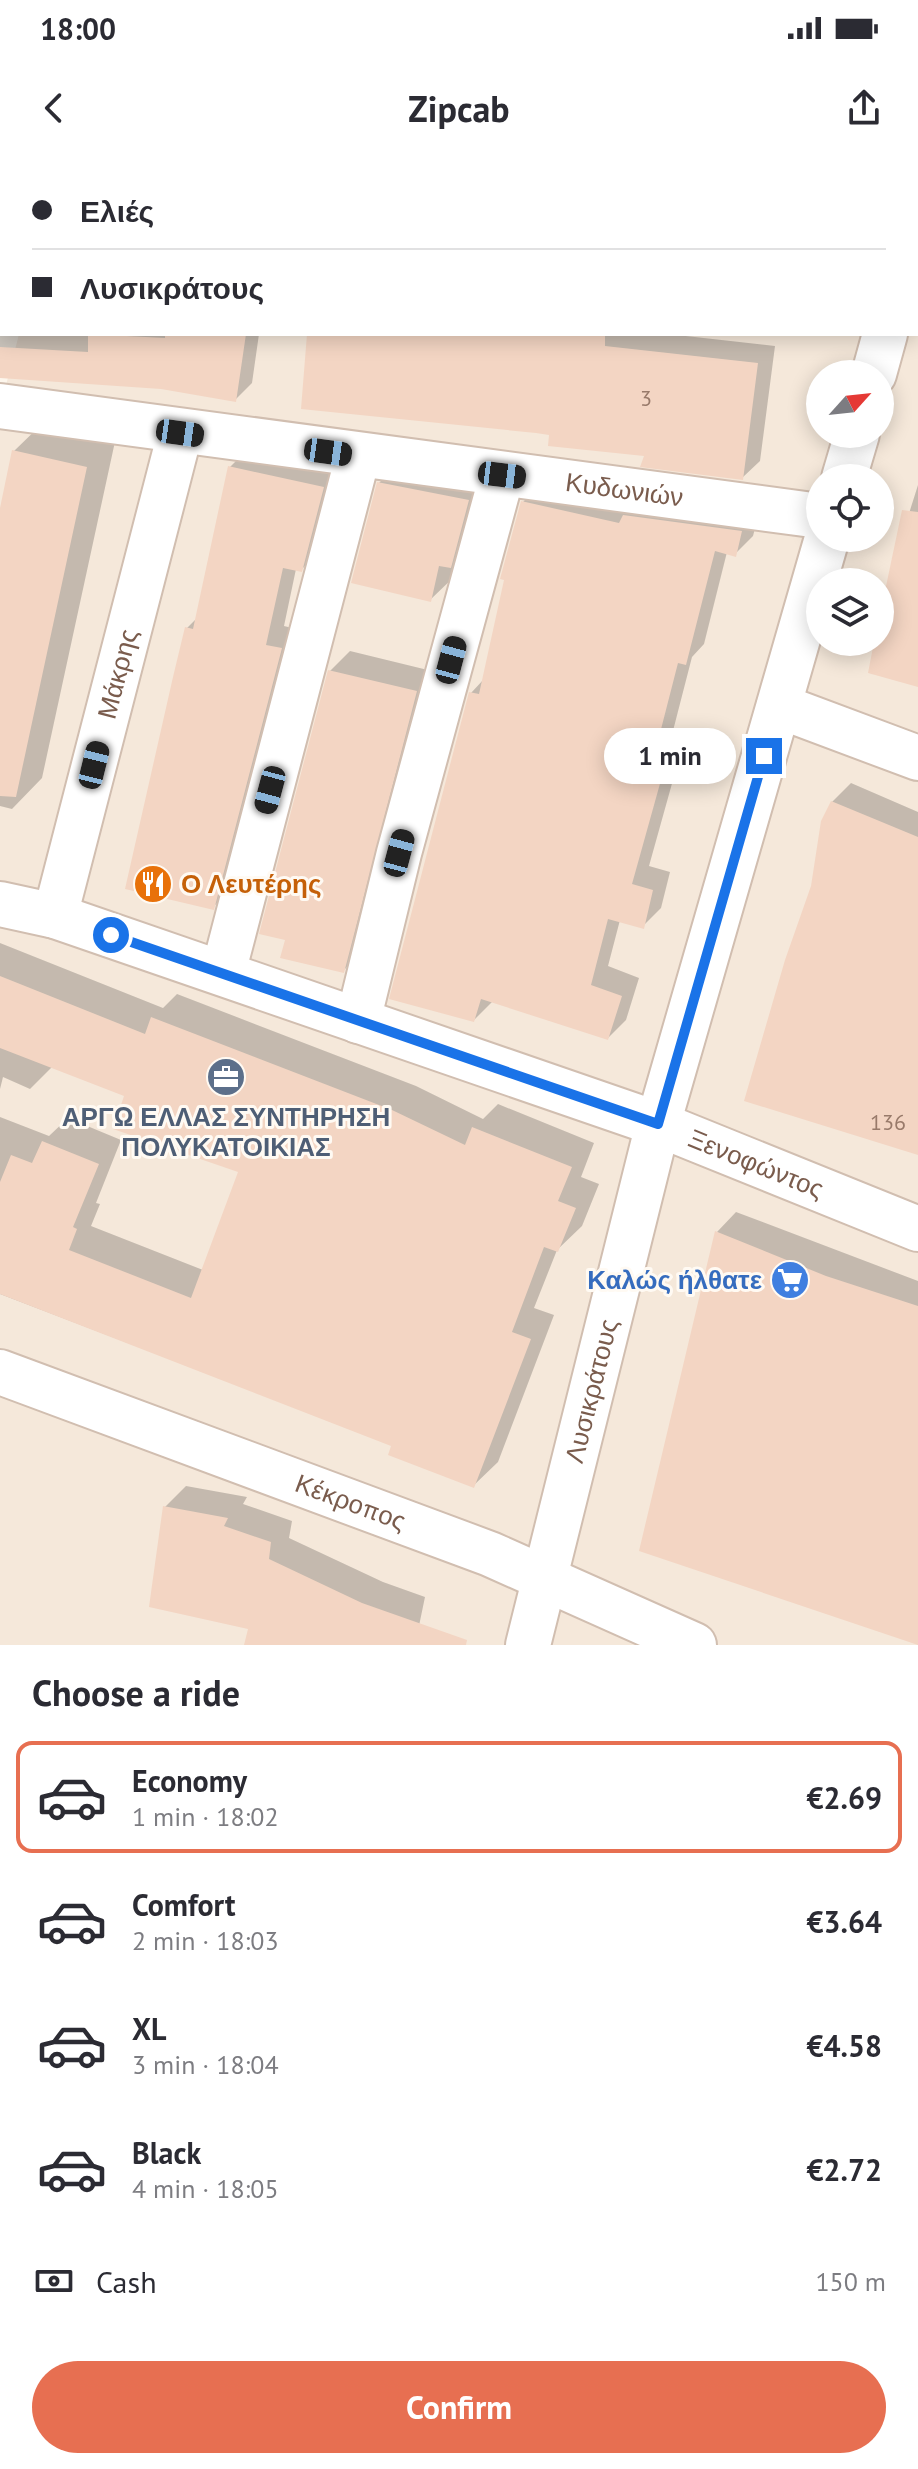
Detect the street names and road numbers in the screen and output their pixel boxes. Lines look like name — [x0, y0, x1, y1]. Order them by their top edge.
street label: Κυδωνιών — [564, 465, 685, 513]
street label: Μάκρης — [90, 625, 145, 722]
street label: Ξενοφώντος — [684, 1121, 829, 1205]
street label: Λυσικράτους — [557, 1315, 625, 1466]
street label: Κέκροπος — [291, 1466, 411, 1537]

